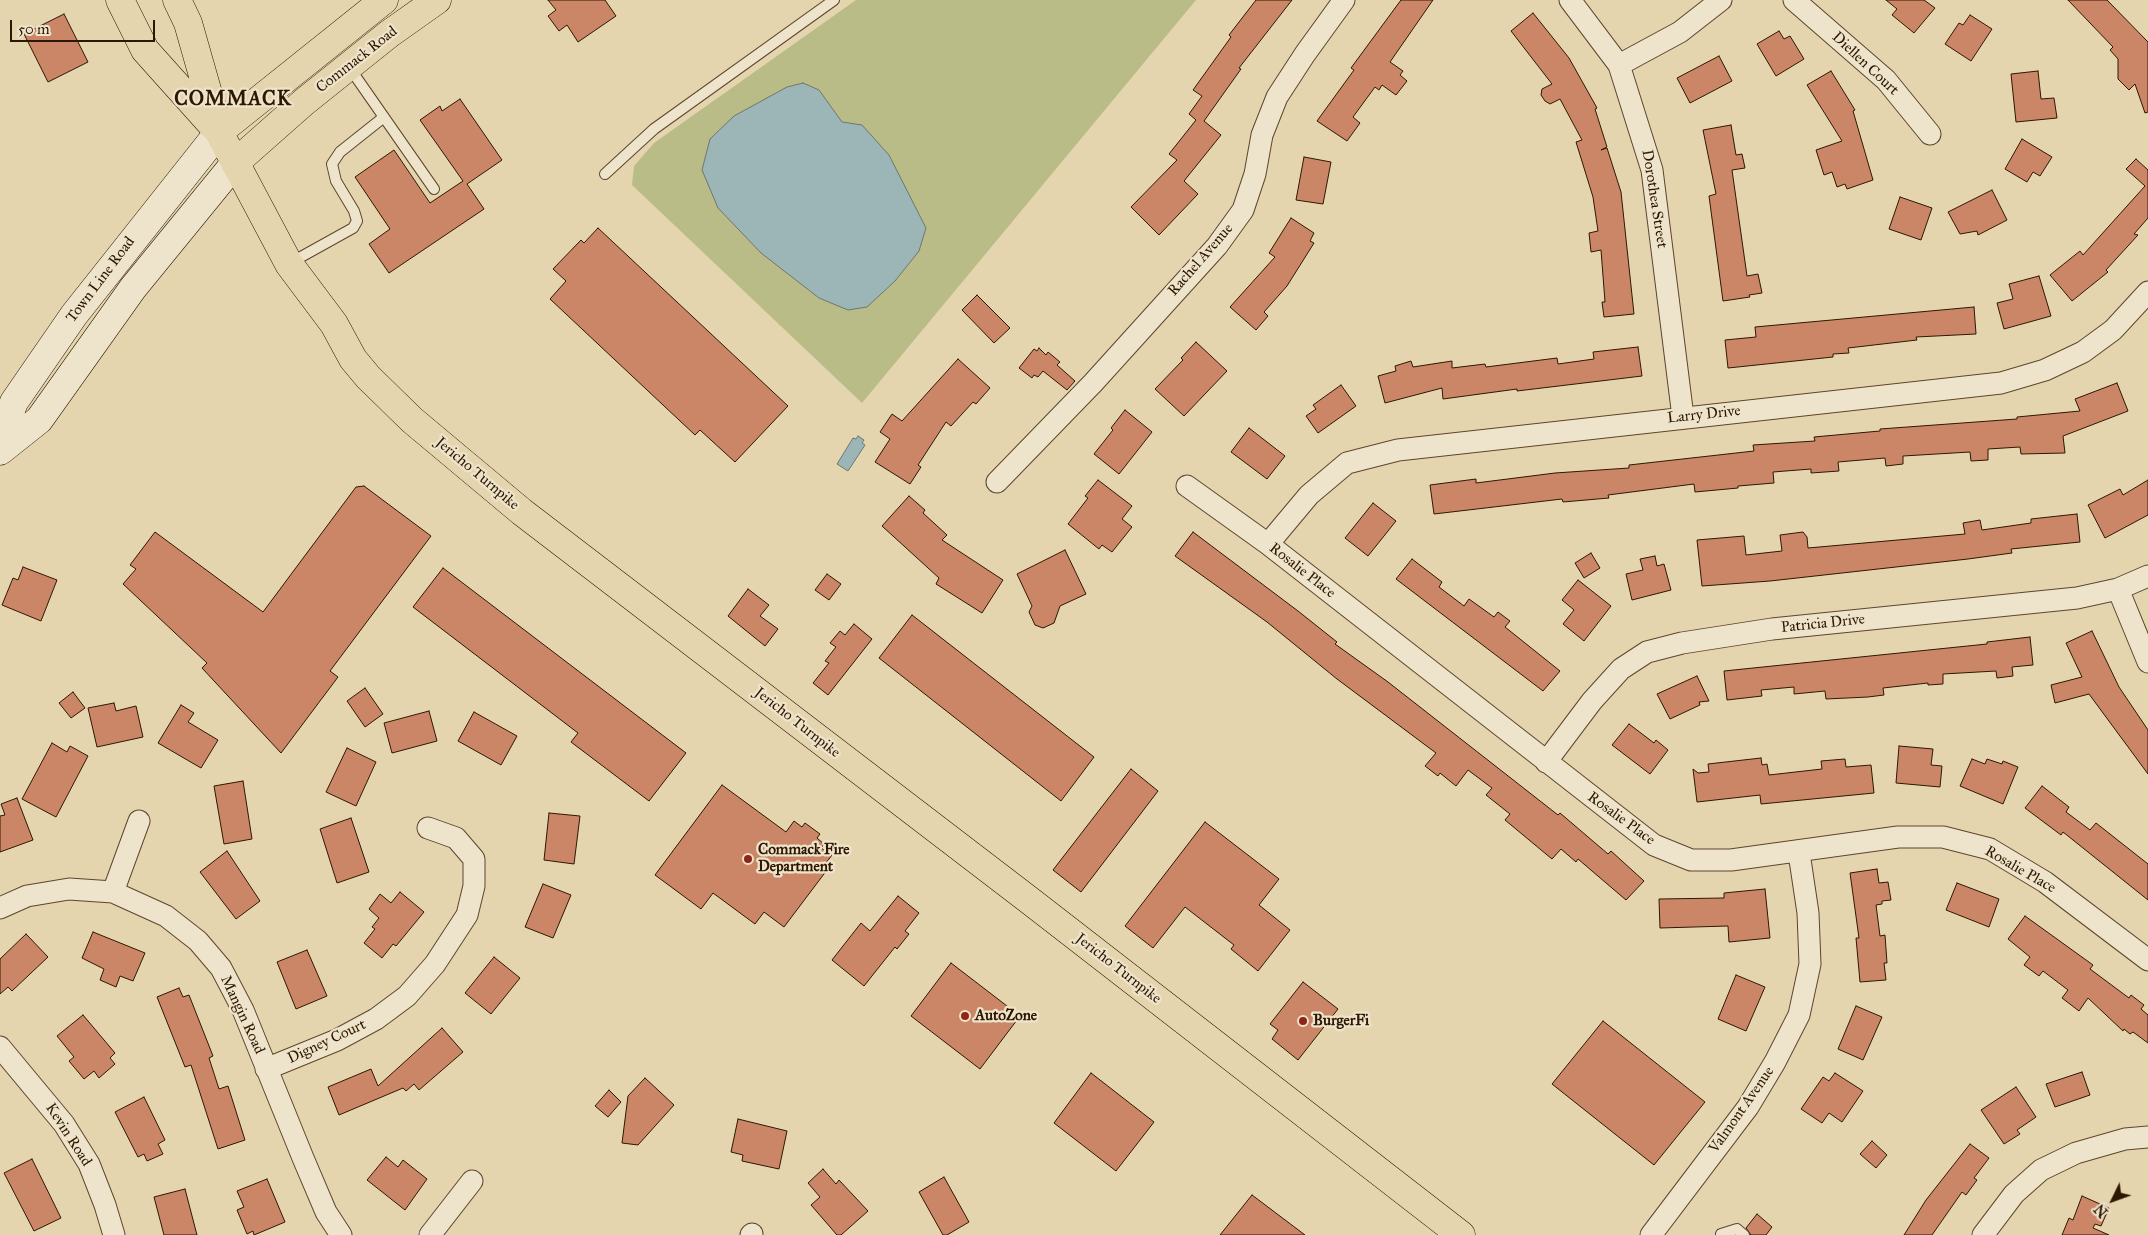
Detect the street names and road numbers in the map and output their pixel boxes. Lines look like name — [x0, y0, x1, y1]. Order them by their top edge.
street label: Commack Road — [313, 23, 401, 97]
street label: Diellen Court — [1828, 29, 1902, 99]
street label: Dorothea Street — [1637, 149, 1671, 249]
street label: Rachel Avenue — [1165, 220, 1237, 300]
street label: Town Line Road — [63, 234, 139, 326]
street label: Larry Drive — [1666, 402, 1742, 428]
street label: Jericho Turnpike — [431, 434, 523, 514]
street label: Rosalie Place — [1265, 540, 1339, 602]
street label: Patricia Drive — [1780, 611, 1866, 637]
street label: Jericho Turnpike — [751, 684, 843, 762]
street label: Rosalie Place — [1584, 788, 1658, 850]
street label: Rosalie Place — [1981, 842, 2059, 898]
street label: Jericho Turnpike — [1072, 930, 1164, 1008]
street label: Mangin Road — [216, 973, 268, 1057]
street label: Digney Court — [285, 1016, 369, 1068]
street label: Valmont Avenue — [1706, 1063, 1778, 1157]
street label: Kevin Road — [41, 1100, 95, 1170]

